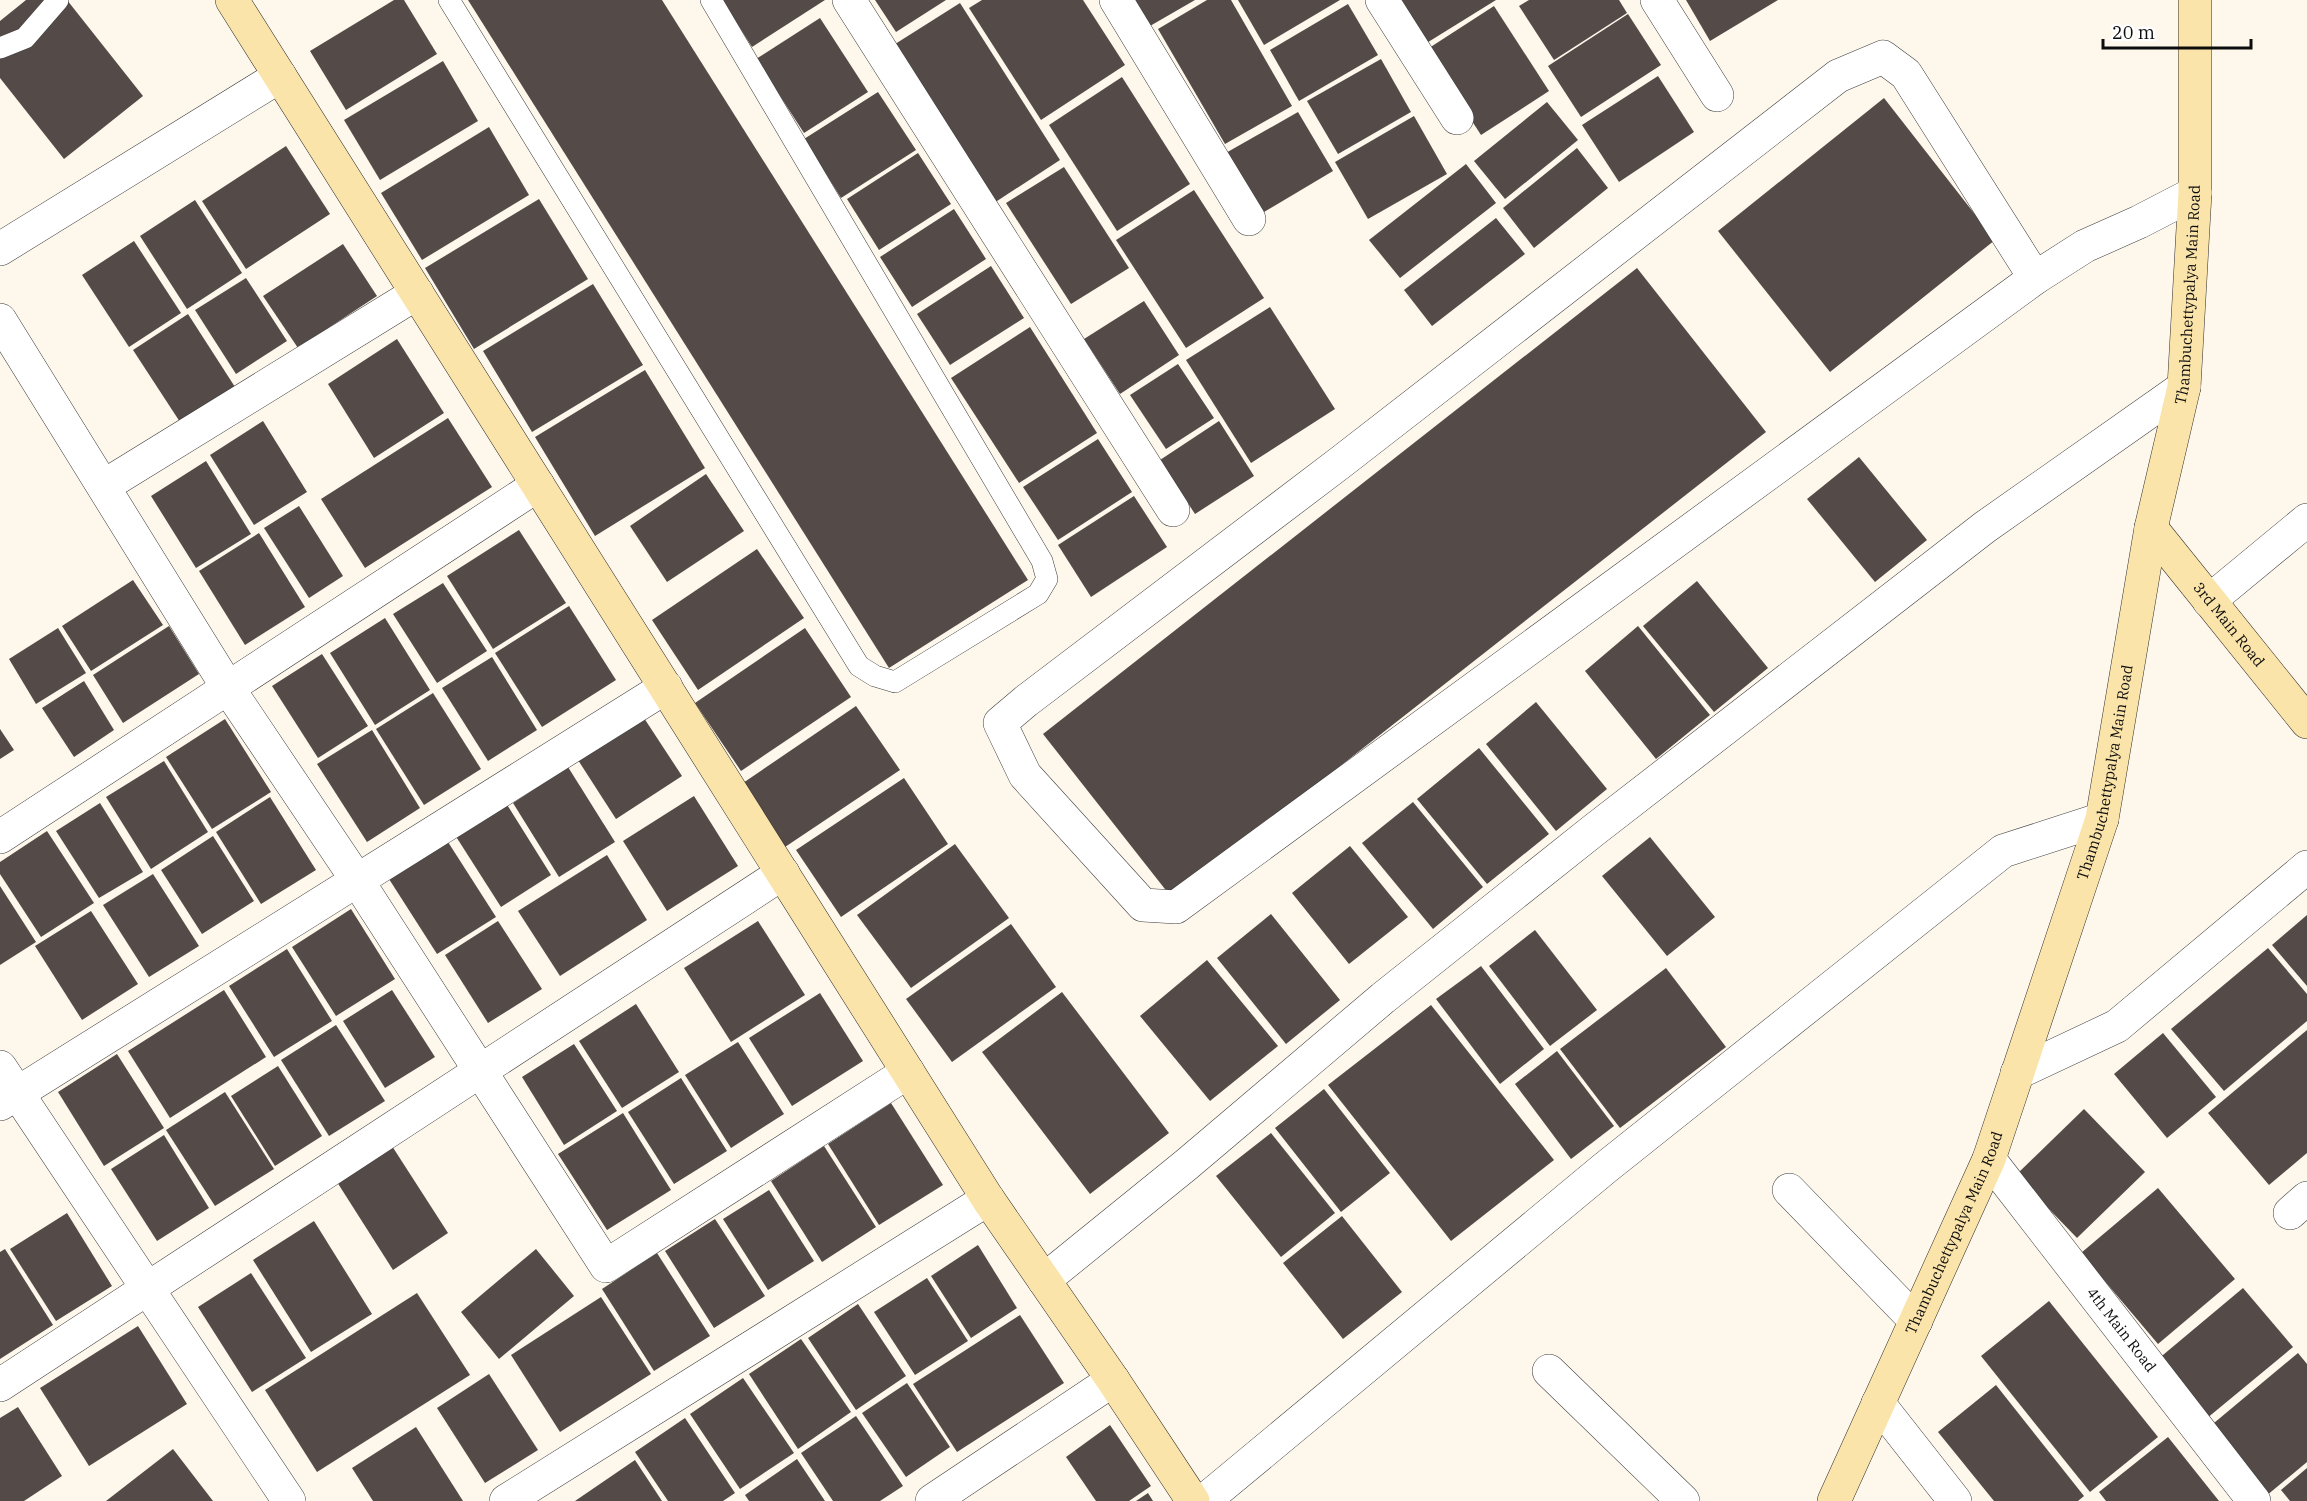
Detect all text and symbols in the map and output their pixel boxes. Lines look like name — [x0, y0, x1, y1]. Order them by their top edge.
scale bar — [2103, 12, 2252, 50]
text: 20 m — [2112, 21, 2155, 44]
street label: Thambuchettypalya Main Road — [2170, 185, 2204, 406]
street label: 3rd Main Road — [2189, 578, 2269, 670]
street label: Thambuchettypalya Main Road — [2072, 663, 2137, 882]
street label: Thambuchettypalya Main Road — [1901, 1129, 2007, 1337]
street label: 4th Main Road — [2083, 1283, 2160, 1376]

